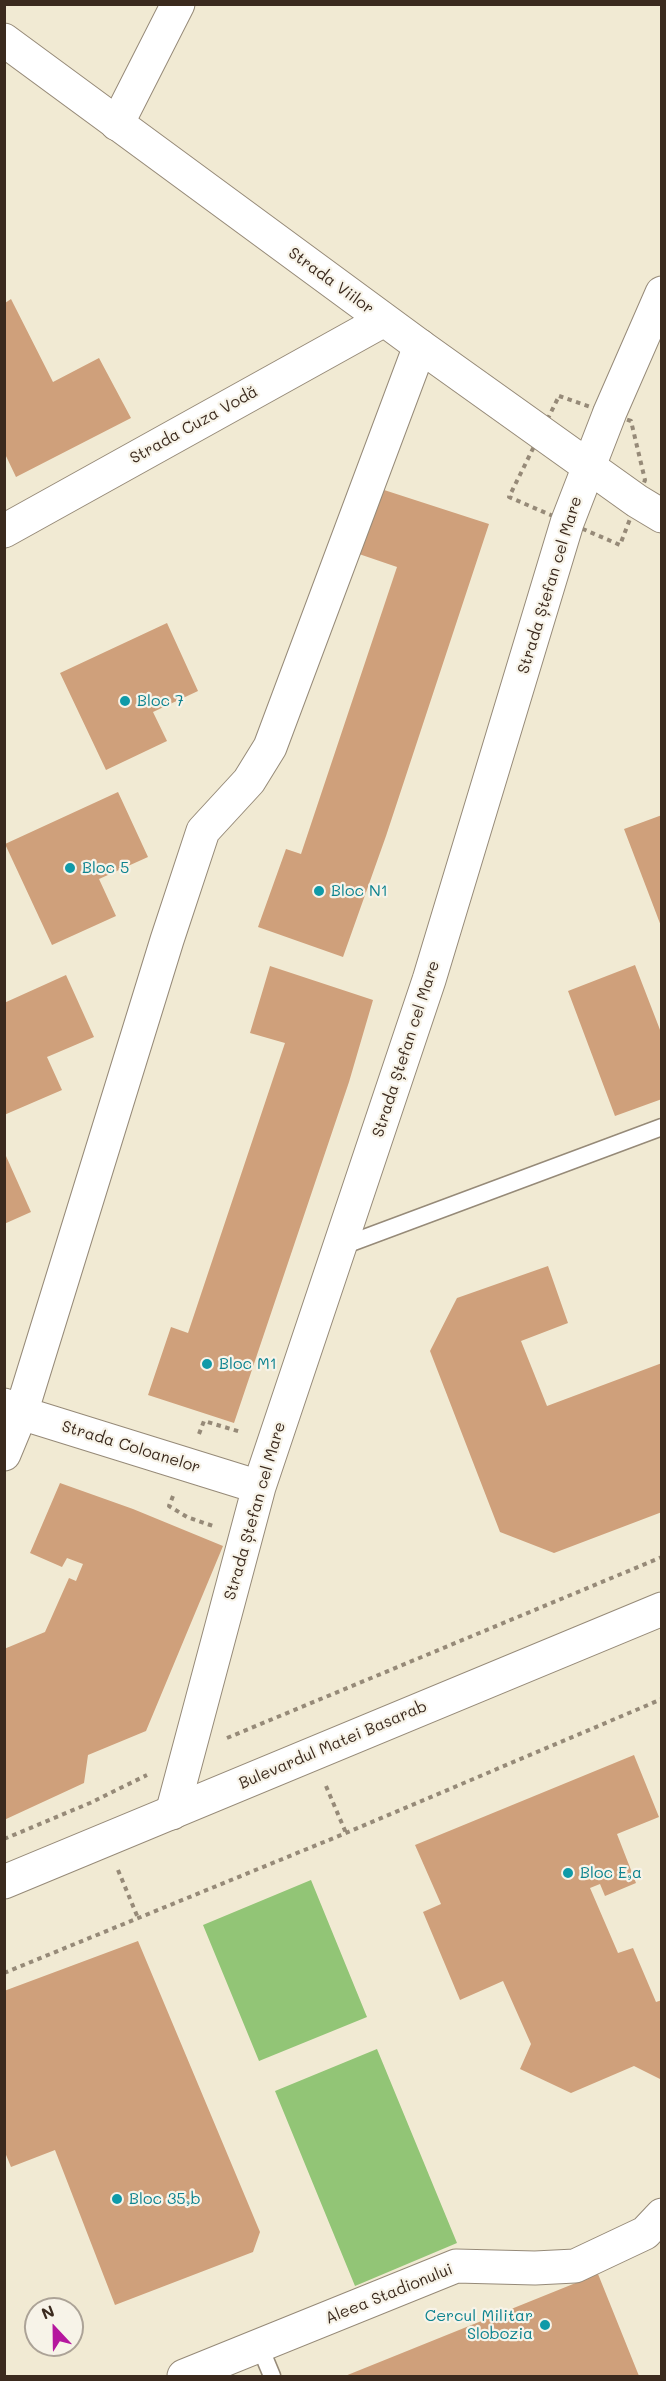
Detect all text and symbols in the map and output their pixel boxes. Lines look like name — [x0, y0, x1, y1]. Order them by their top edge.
street label: Strada Viilor — [285, 244, 377, 318]
street label: Strada Cuza Vodă — [127, 382, 261, 468]
street label: Strada Ștefan cel Mare — [514, 494, 586, 676]
place label: Bloc 7 — [137, 691, 184, 711]
marker: Bloc 7 — [118, 694, 132, 708]
place label: Bloc 5 — [82, 858, 129, 878]
marker: Bloc 5 — [63, 861, 77, 875]
place label: Bloc N1 — [331, 881, 388, 901]
marker: Bloc N1 — [312, 884, 326, 898]
street label: Strada Ștefan cel Mare — [368, 958, 444, 1140]
place label: Bloc M1 — [219, 1354, 277, 1374]
marker: Bloc M1 — [200, 1357, 214, 1371]
street label: Strada Coloanelor — [59, 1417, 203, 1477]
street label: Strada Ștefan cel Mare — [220, 1420, 290, 1602]
street label: Bulevardul Matei Basarab — [236, 1697, 430, 1793]
place label: Bloc E,a — [580, 1863, 642, 1883]
marker: Bloc E,a — [561, 1866, 575, 1880]
place label: Bloc 35,b — [129, 2189, 201, 2209]
marker: Bloc 35,b — [110, 2192, 124, 2206]
street label: Aleea Stadionului — [322, 2260, 456, 2328]
north arrow — [24, 2297, 84, 2357]
text: N — [38, 2300, 57, 2324]
place label: Cercul Militar Slobozia — [425, 2306, 533, 2344]
marker: Cercul Militar Slobozia — [538, 2318, 552, 2332]

